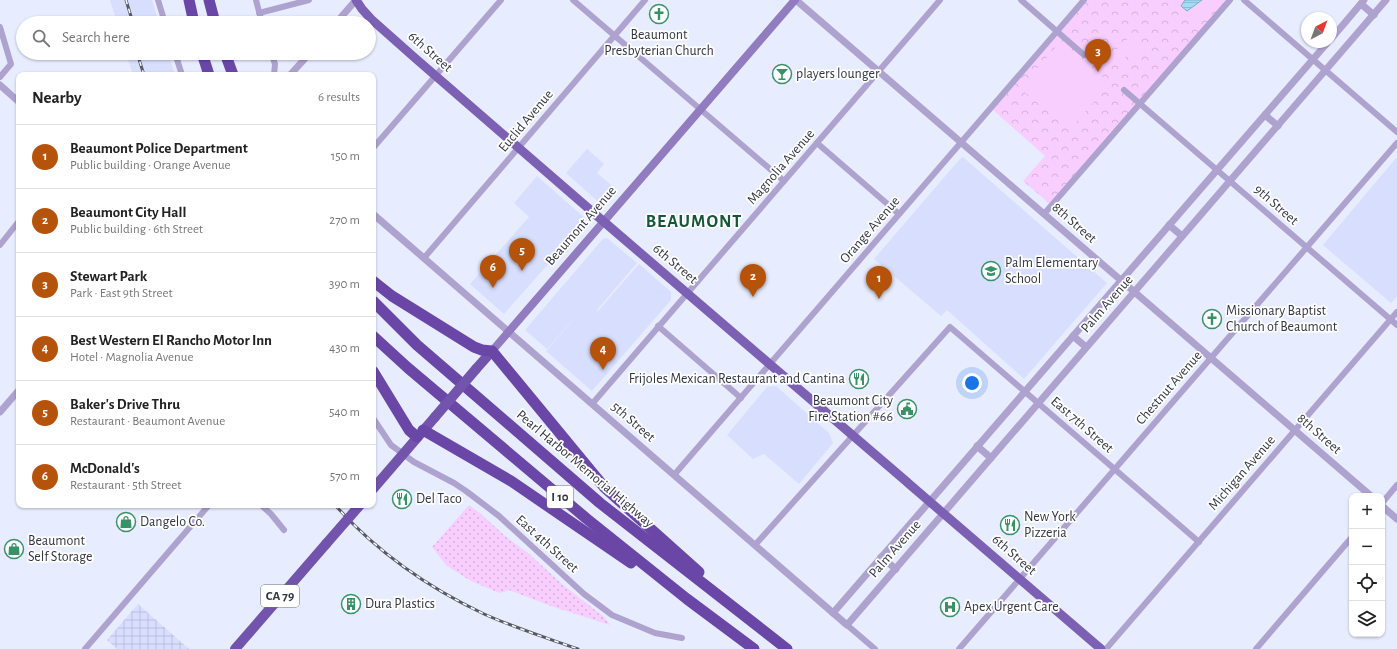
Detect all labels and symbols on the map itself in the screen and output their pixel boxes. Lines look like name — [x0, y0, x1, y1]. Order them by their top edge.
church icon: Beaumont Presbyterian Church — [648, 3, 670, 25]
north arrow — [1301, 12, 1337, 48]
place label: Beaumont Presbyterian Church — [604, 28, 714, 58]
street label: 6th Street — [405, 29, 455, 75]
pin: 3 — [1085, 39, 1111, 72]
bar icon: players lounger — [771, 63, 793, 85]
place label: players lounger — [796, 67, 880, 81]
street label: Euclid Avenue — [496, 87, 556, 155]
street label: Magnolia Avenue — [745, 127, 817, 207]
street label: 9th Street — [1251, 182, 1301, 228]
street label: Beaumont Avenue — [543, 184, 619, 268]
street label: Orange Avenue — [837, 194, 903, 266]
street label: 8th Street — [1049, 200, 1099, 246]
district label: BEAUMONT — [646, 213, 742, 231]
pin: 5 — [509, 238, 535, 271]
street label: 6th Street — [650, 241, 700, 287]
pin: 6 — [480, 255, 506, 288]
place label: Palm Elementary School — [1005, 256, 1098, 286]
school or university icon: Palm Elementary School — [980, 260, 1002, 282]
pin: 2 — [740, 264, 766, 297]
pin: 1 — [866, 266, 892, 299]
street label: Palm Avenue — [1078, 273, 1136, 335]
place label: Missionary Baptist Church of Beaumont — [1226, 304, 1338, 334]
church icon: Missionary Baptist Church of Beaumont — [1201, 308, 1223, 330]
pin: 4 — [590, 337, 616, 370]
street label: Chestnut Avenue — [1133, 348, 1205, 428]
restaurant icon: Frijoles Mexican Restaurant and Cantina — [848, 368, 870, 390]
place label: Frijoles Mexican Restaurant and Cantina — [629, 372, 846, 386]
your location — [962, 373, 982, 393]
place label: Beaumont City Fire Station #66 — [808, 394, 893, 424]
street label: East 7th Street — [1048, 394, 1116, 456]
public building icon: Beaumont City Fire Station #66 — [896, 398, 918, 420]
street label: 5th Street — [608, 399, 658, 445]
street label: Pearl Harbor Memorial Highway — [514, 408, 656, 530]
street label: 8th Street — [1294, 411, 1344, 457]
street label: Michigan Avenue — [1206, 433, 1278, 513]
road number: I 10 — [547, 486, 573, 508]
restaurant icon: Del Taco — [391, 488, 413, 510]
place label: Del Taco — [416, 492, 462, 506]
place label: New York Pizzeria — [1024, 510, 1076, 540]
shop icon: Dangelo Co. — [115, 511, 137, 533]
street label: East 4th Street — [513, 512, 581, 576]
restaurant icon: New York Pizzeria — [999, 514, 1021, 536]
place label: Dangelo Co. — [140, 515, 205, 529]
street label: Palm Avenue — [866, 518, 924, 580]
street label: 6th Street — [989, 532, 1039, 578]
place label: Beaumont Self Storage — [28, 534, 93, 564]
shop icon: Beaumont Self Storage — [3, 538, 25, 560]
road number: CA 79 — [261, 585, 299, 607]
building icon: Dura Plastics — [340, 593, 362, 615]
hospital icon: Apex Urgent Care — [939, 596, 961, 618]
place label: Dura Plastics — [365, 597, 435, 611]
place label: Apex Urgent Care — [964, 600, 1059, 614]

